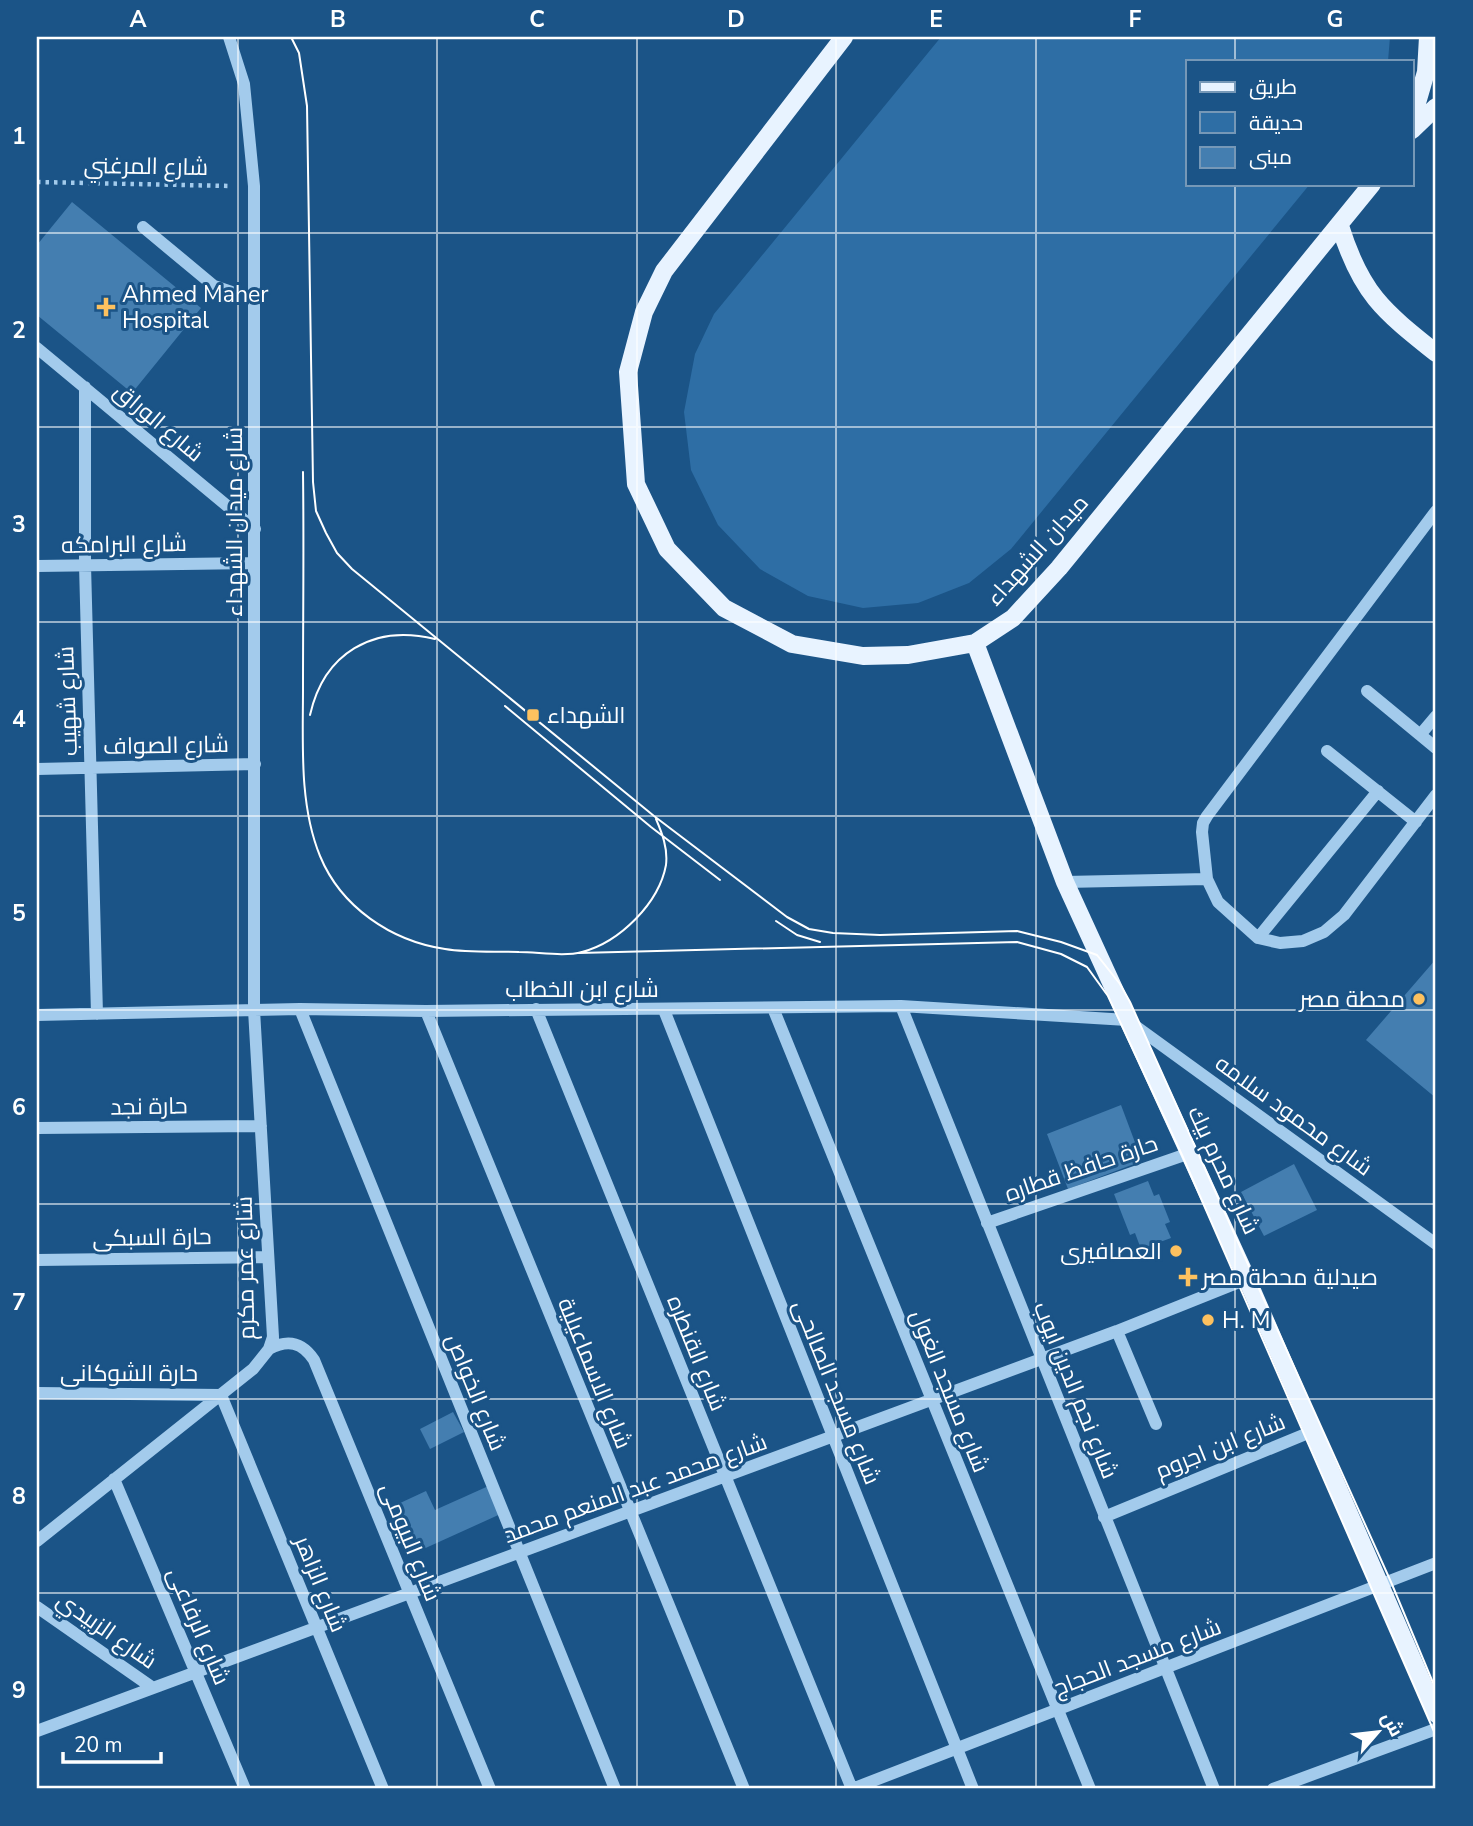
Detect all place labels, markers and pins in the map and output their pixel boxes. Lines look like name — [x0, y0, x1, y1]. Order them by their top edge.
place label: Ahmed Maher Hospital — [122, 279, 269, 336]
marker: Ahmed Maher Hospital — [96, 297, 116, 317]
place label: الشهداء — [547, 700, 625, 731]
marker: الشهداء — [525, 707, 541, 723]
place label: محطة مصر — [1297, 984, 1405, 1015]
marker: محطة مصر — [1411, 991, 1427, 1007]
place label: العصافيرى — [1060, 1236, 1162, 1267]
marker: العصافيرى — [1168, 1243, 1184, 1259]
place label: صيدلية محطة مصر — [1200, 1262, 1378, 1293]
marker: صيدلية محطة مصر — [1180, 1269, 1196, 1285]
place label: H. M — [1222, 1305, 1270, 1336]
marker: H. M — [1200, 1312, 1216, 1328]

